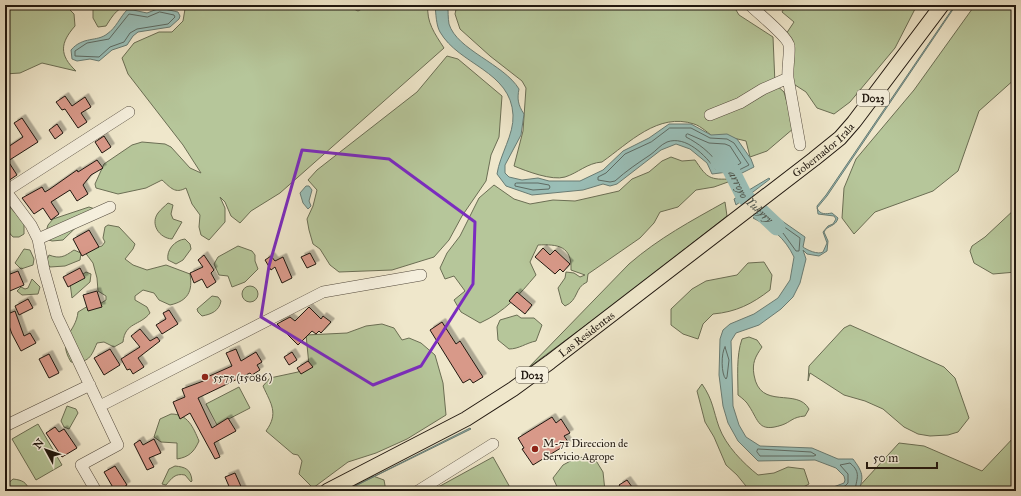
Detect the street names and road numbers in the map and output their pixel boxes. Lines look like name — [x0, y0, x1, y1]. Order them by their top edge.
road number: D023 — [857, 90, 889, 106]
street label: Gobernador Irala — [790, 120, 857, 180]
street label: Las Residentas — [556, 309, 617, 360]
road number: D023 — [516, 367, 548, 383]

